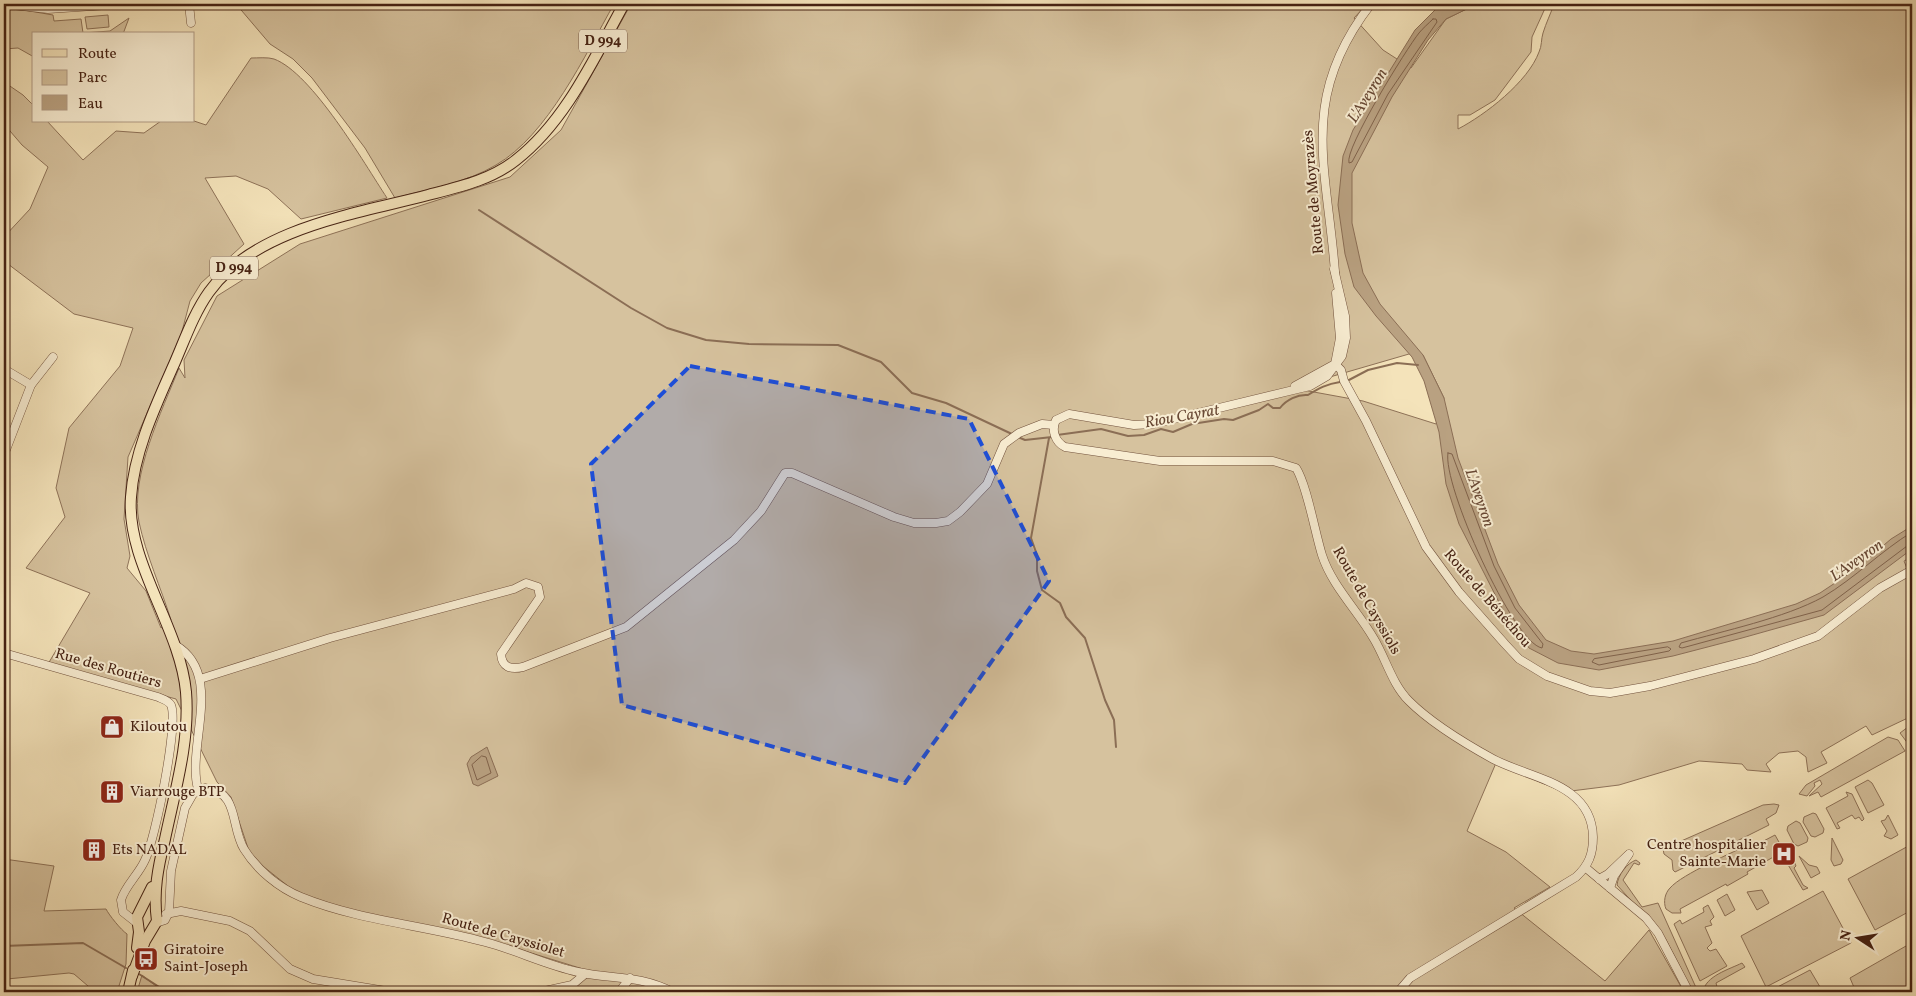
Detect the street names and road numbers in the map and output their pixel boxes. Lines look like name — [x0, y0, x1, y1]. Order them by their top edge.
road number: D 994 — [579, 29, 627, 52]
street label: Route de Moyrazès — [1298, 129, 1330, 255]
road number: D 994 — [210, 256, 258, 280]
street label: Route de Cayssiols — [1327, 543, 1405, 659]
street label: Route de Bénéchou — [1438, 545, 1536, 653]
street label: Rue des Routiers — [52, 644, 164, 694]
street label: Route de Cayssiolet — [439, 908, 567, 964]

